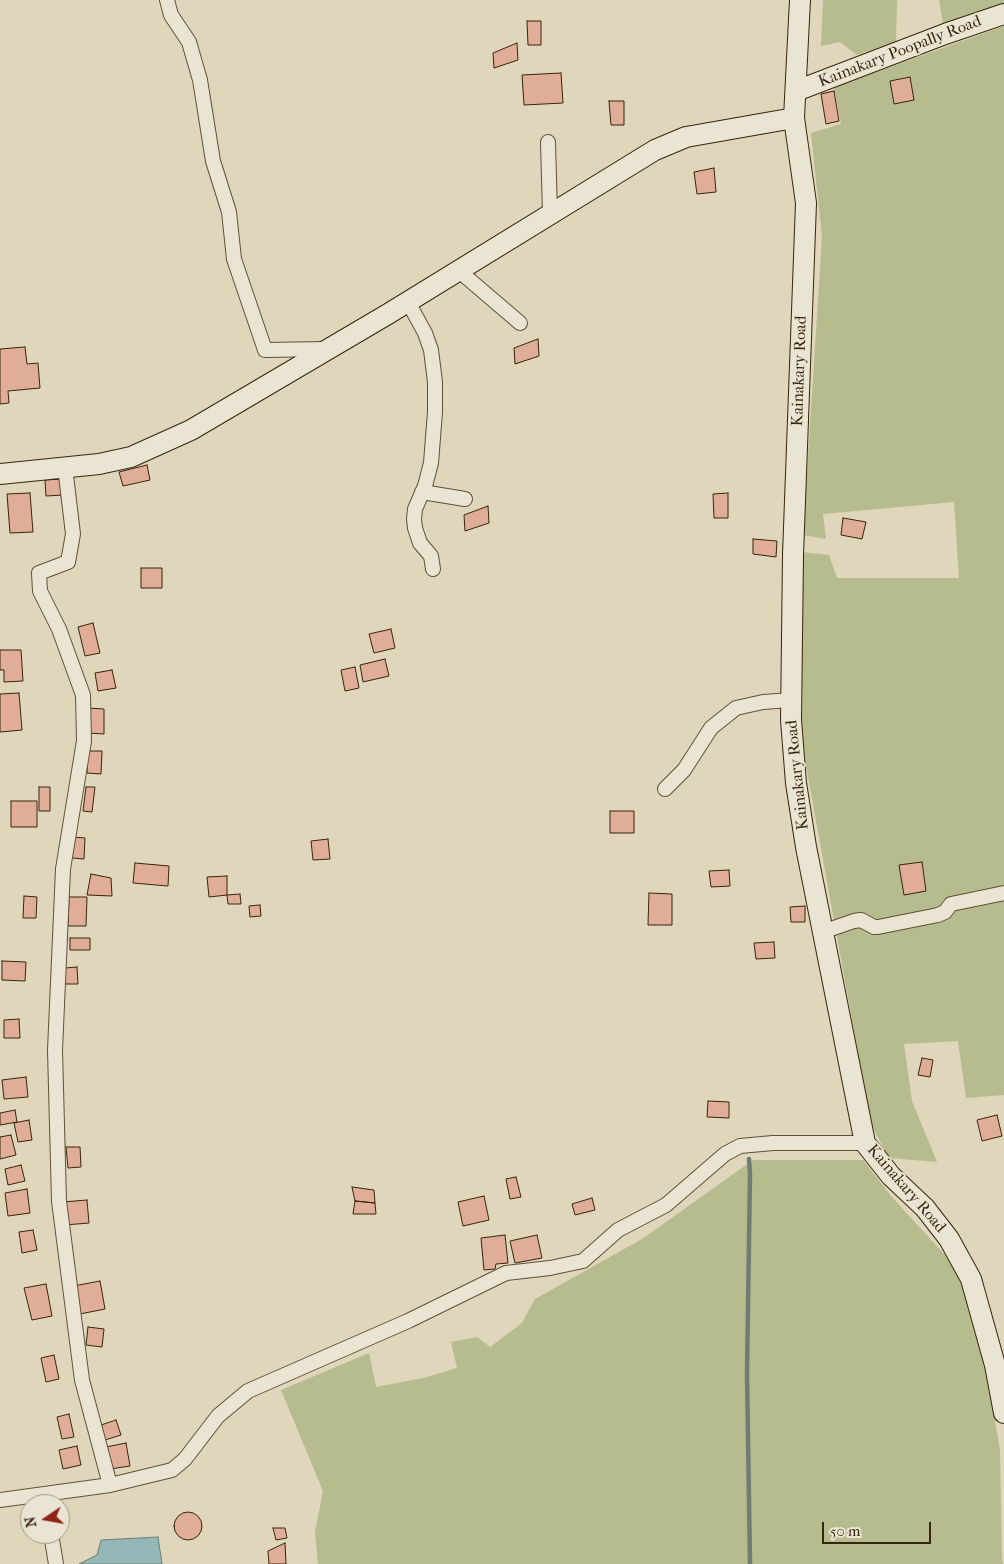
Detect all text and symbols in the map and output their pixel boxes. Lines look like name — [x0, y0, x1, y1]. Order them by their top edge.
street label: Kainakary Poopally Road — [816, 12, 984, 92]
street label: Kainakary Road — [788, 315, 812, 427]
street label: Kainakary Road — [783, 719, 813, 831]
street label: Kainakary Road — [862, 1141, 950, 1237]
north arrow — [20, 1494, 70, 1544]
scale bar — [824, 1512, 933, 1544]
text: N — [21, 1515, 40, 1529]
text: 50 m — [830, 1522, 860, 1540]

